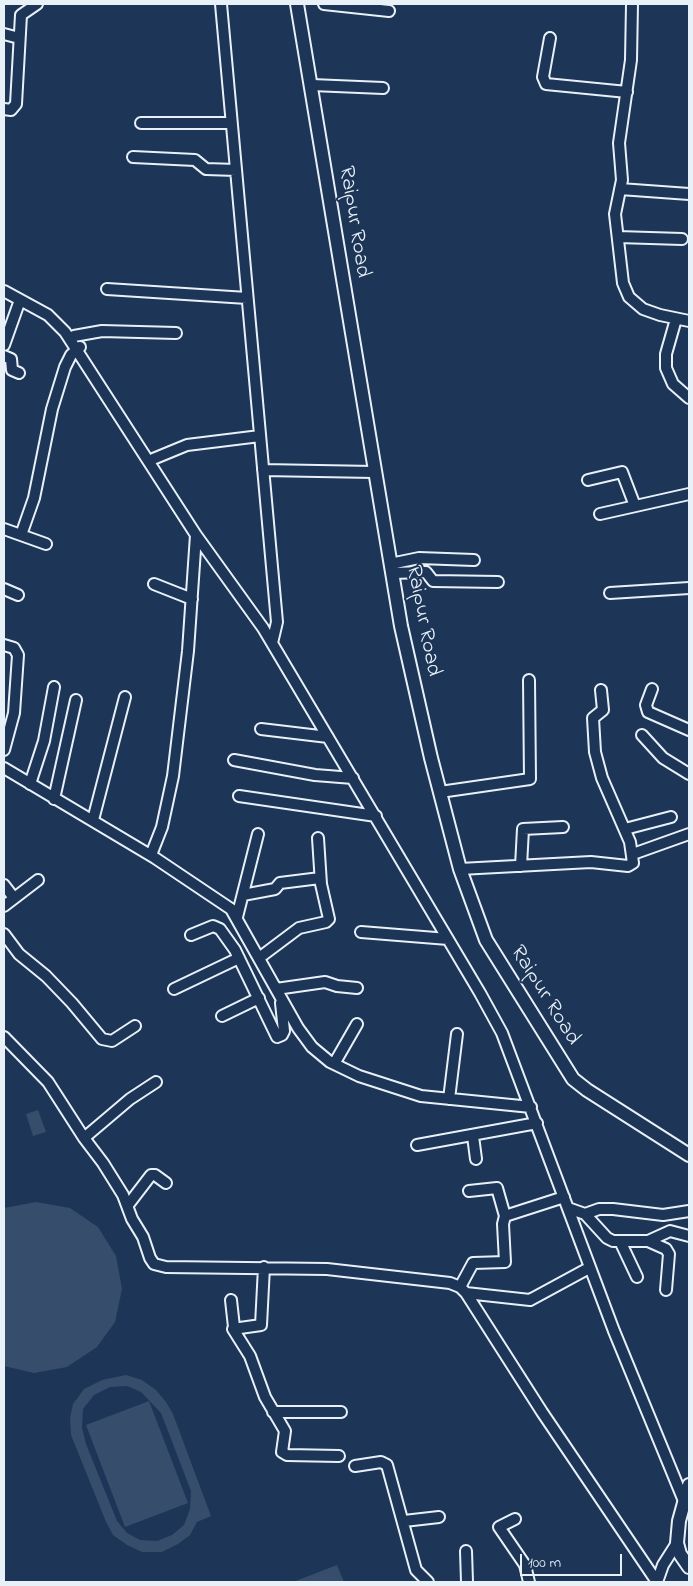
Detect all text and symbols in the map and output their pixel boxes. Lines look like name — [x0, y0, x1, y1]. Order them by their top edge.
street label: Raipur Road — [331, 164, 375, 280]
street label: Raipur Road — [398, 563, 446, 679]
street label: Raipur Road — [503, 941, 585, 1051]
scale bar — [523, 1544, 626, 1576]
text: 100 m — [528, 1552, 561, 1574]

